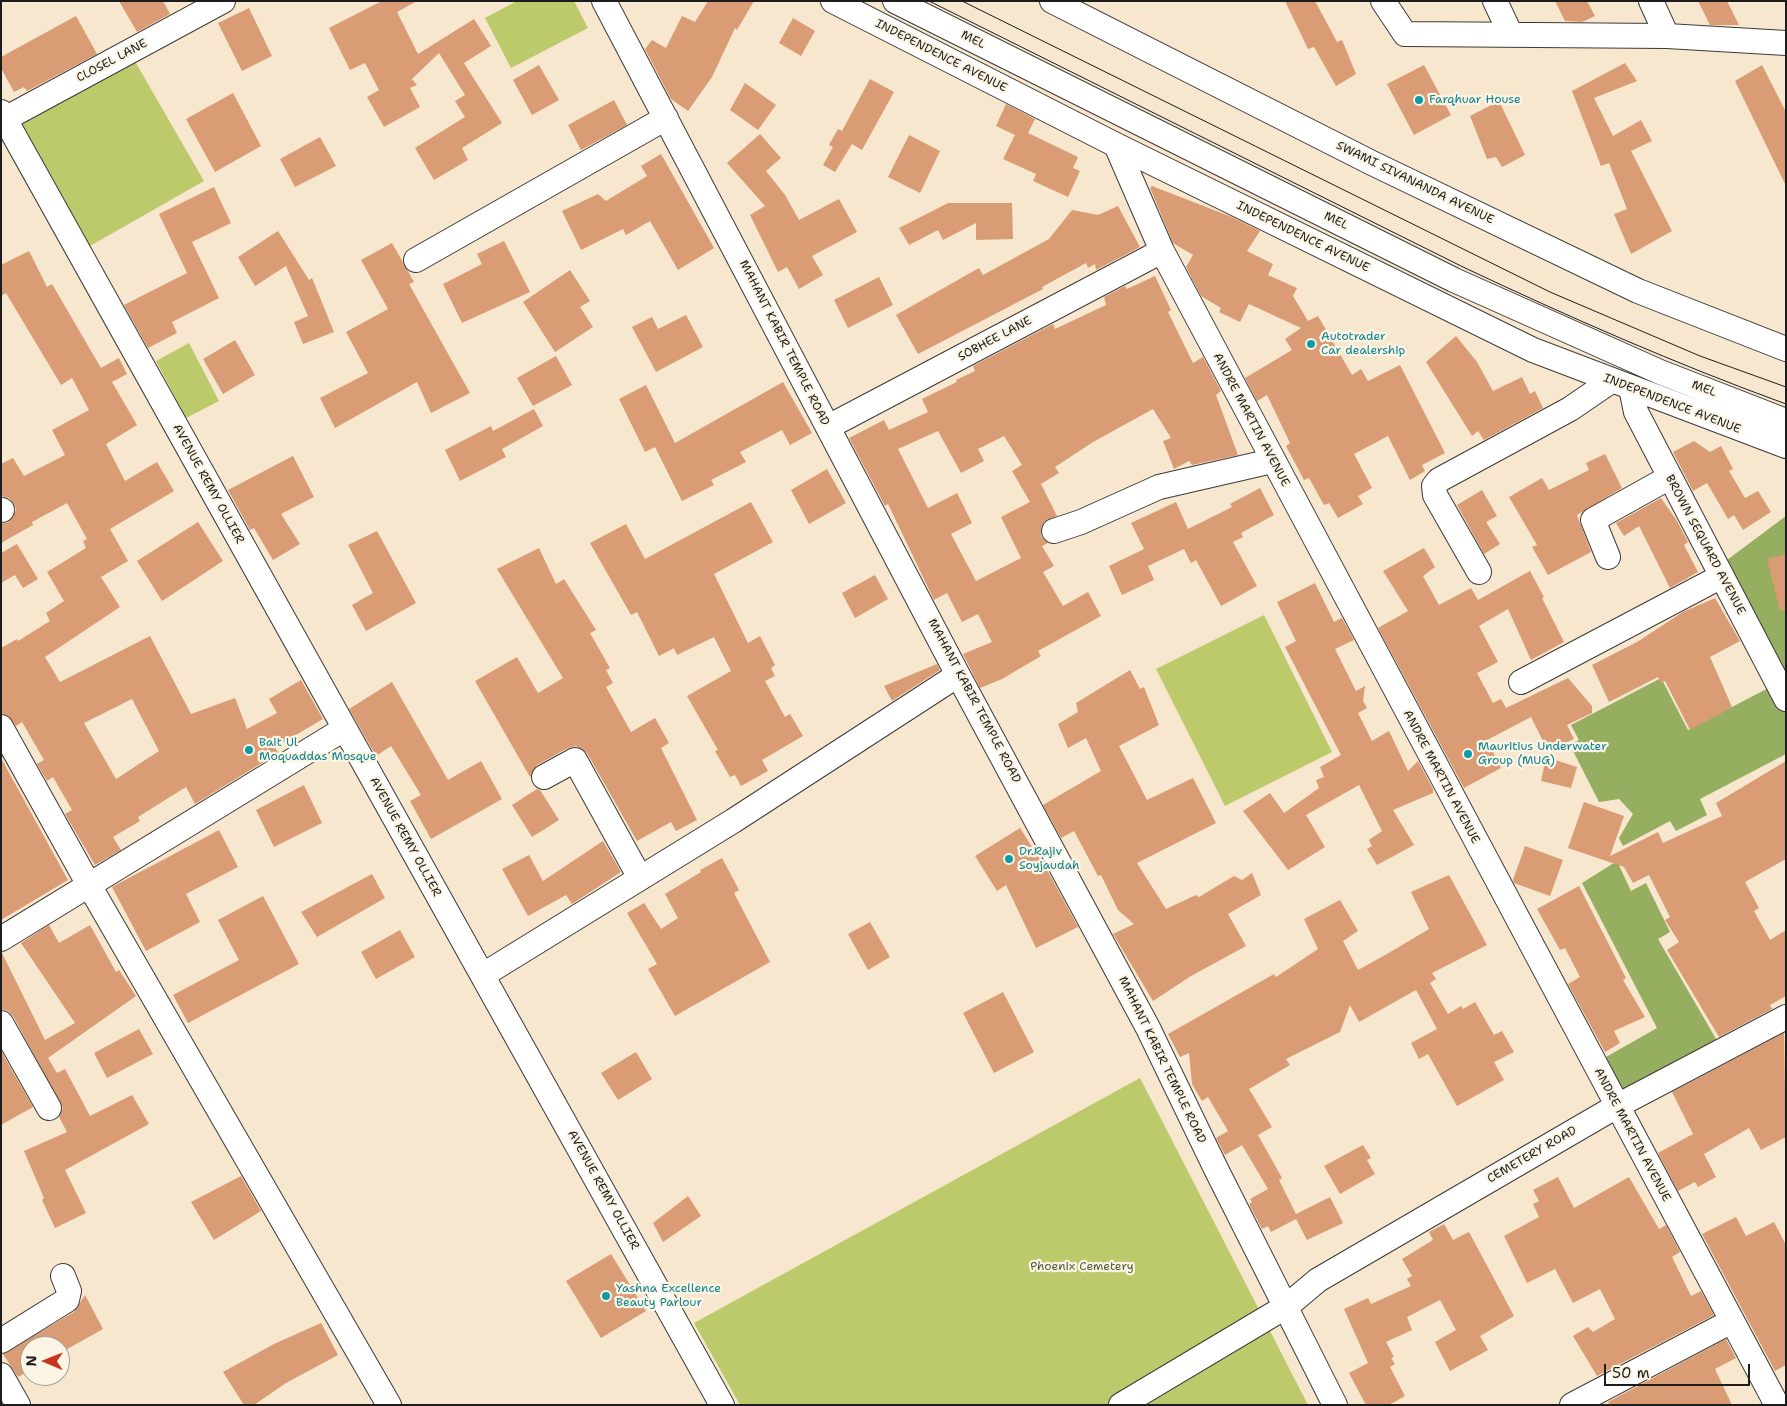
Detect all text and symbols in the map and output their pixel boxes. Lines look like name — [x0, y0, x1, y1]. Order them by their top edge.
street label: INDEPENDENCE AVENUE — [873, 16, 1009, 96]
street label: MEL — [958, 28, 988, 52]
street label: CLOSEL LANE — [74, 36, 150, 86]
place label: Farqhuar House — [1429, 93, 1521, 107]
marker: Farqhuar House — [1413, 94, 1425, 106]
street label: SWAMI SIVANANDA AVENUE — [1334, 138, 1496, 228]
street label: INDEPENDENCE AVENUE — [1234, 199, 1372, 275]
street label: MEL — [1322, 209, 1350, 233]
street label: MAHANT KABIR TEMPLE ROAD — [736, 258, 832, 428]
street label: SOBHEE LANE — [956, 314, 1034, 364]
place label: Autotrader Car dealership — [1321, 330, 1405, 358]
marker: Autotrader Car dealership — [1305, 338, 1317, 350]
street label: ANDRE MARTIN AVENUE — [1210, 351, 1292, 489]
street label: INDEPENDENCE AVENUE — [1601, 371, 1743, 437]
street label: MEL — [1690, 378, 1718, 400]
street label: AVENUE REMY OLLIER — [169, 422, 247, 546]
street label: BROWN SEQUARD AVENUE — [1662, 472, 1748, 618]
street label: MAHANT KABIR TEMPLE ROAD — [924, 616, 1024, 786]
street label: ANDRE MARTIN AVENUE — [1400, 708, 1482, 846]
place label: Bait Ul Moquaddas Mosque — [259, 736, 377, 764]
place label: Mauritius Underwater Group (MUG) — [1478, 740, 1607, 768]
marker: Bait Ul Moquaddas Mosque — [243, 744, 255, 756]
marker: Mauritius Underwater Group (MUG) — [1462, 748, 1474, 760]
street label: AVENUE REMY OLLIER — [366, 775, 444, 899]
place label: Dr.Rajiv Soyjaudah — [1019, 845, 1080, 873]
marker: Dr.Rajiv Soyjaudah — [1003, 853, 1015, 865]
street label: MAHANT KABIR TEMPLE ROAD — [1115, 974, 1209, 1146]
street label: ANDRE MARTIN AVENUE — [1591, 1066, 1673, 1204]
street label: CEMETERY ROAD — [1485, 1124, 1579, 1186]
street label: AVENUE REMY OLLIER — [564, 1128, 642, 1252]
park label: Phoenix Cemetery — [1030, 1260, 1134, 1274]
place label: Yashna Excellence Beauty Parlour — [616, 1282, 721, 1310]
marker: Yashna Excellence Beauty Parlour — [600, 1290, 612, 1302]
north arrow — [20, 1336, 70, 1386]
scale bar — [1607, 1354, 1753, 1386]
text: N — [22, 1355, 40, 1366]
text: 50 m — [1612, 1363, 1650, 1383]

